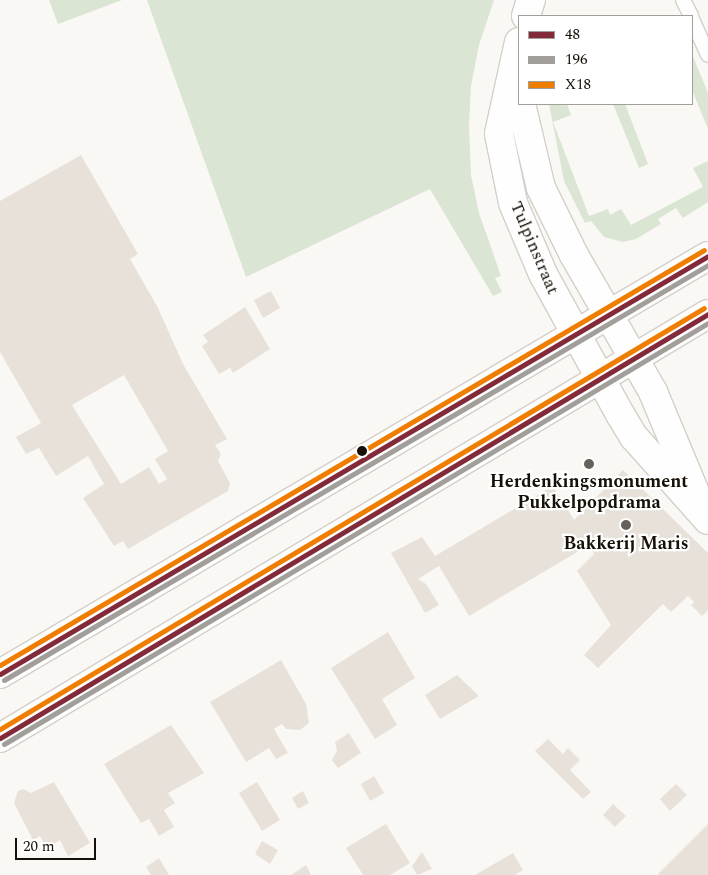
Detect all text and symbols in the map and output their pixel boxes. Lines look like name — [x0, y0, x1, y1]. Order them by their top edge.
legend — [518, 15, 693, 105]
text: 48 — [565, 23, 580, 46]
text: 196 — [565, 48, 588, 71]
text: X18 — [565, 73, 591, 96]
street label: Tulpinstraat — [505, 198, 563, 298]
unlabelled marker — [357, 446, 367, 456]
marker: Herdenkingsmonument Pukkelpopdrama — [583, 458, 595, 470]
place label: Herdenkingsmonument Pukkelpopdrama — [490, 472, 688, 514]
marker: Bakkerij Maris — [620, 519, 632, 531]
place label: Bakkerij Maris — [563, 533, 689, 555]
scale bar — [18, 828, 99, 860]
text: 20 m — [23, 835, 55, 858]

